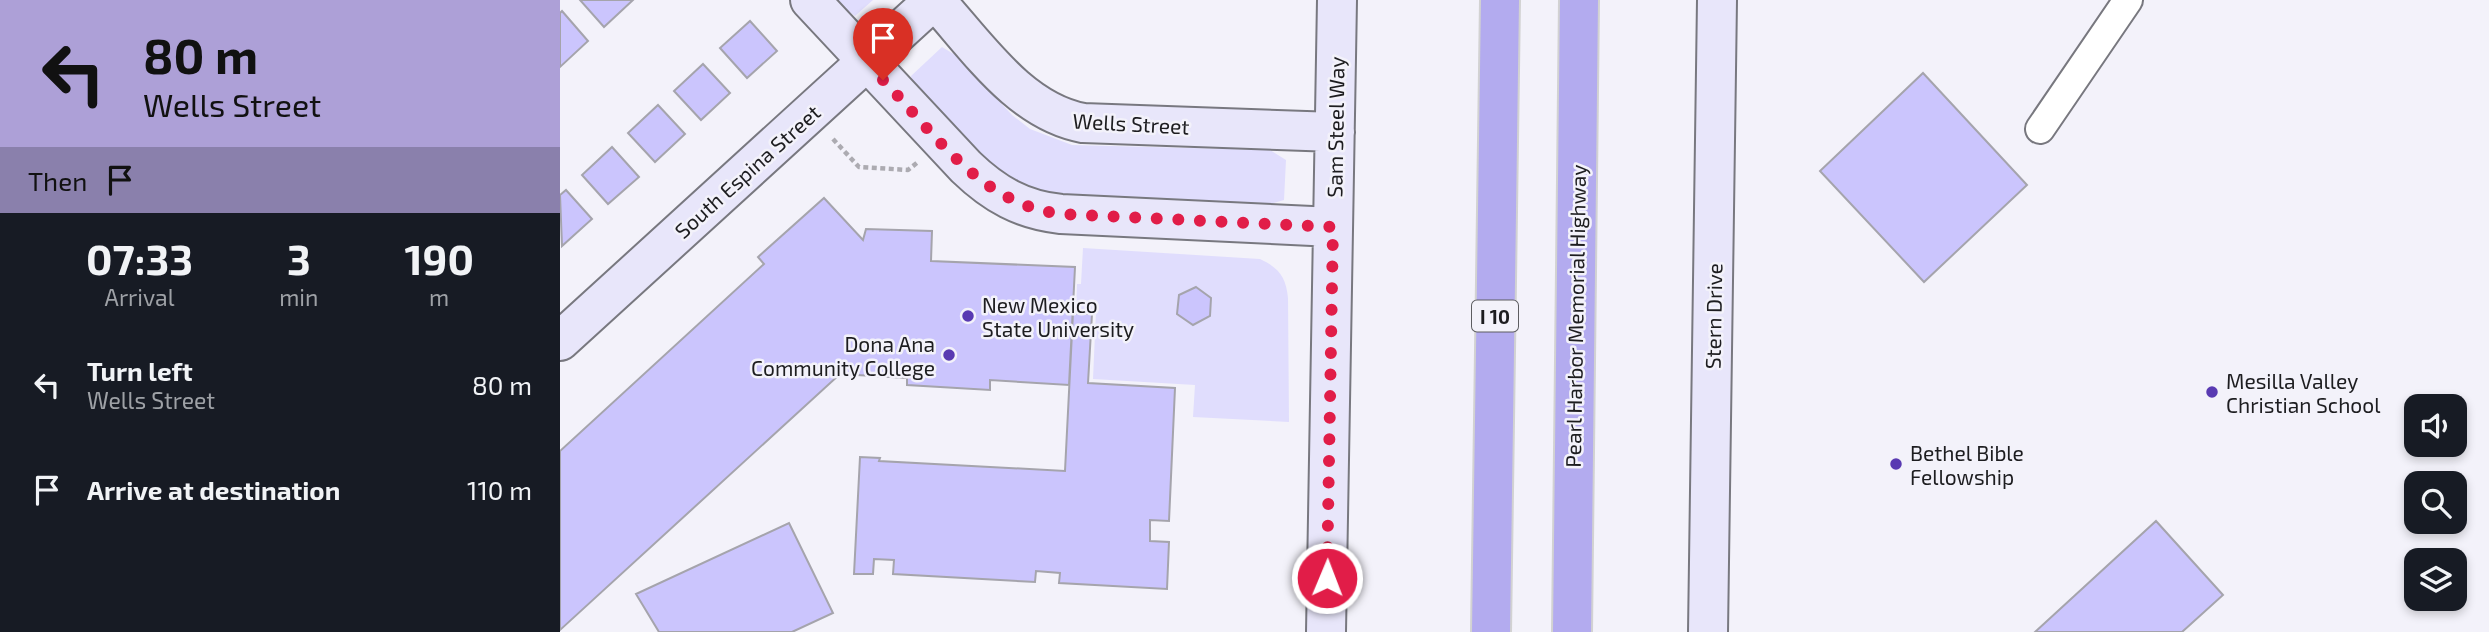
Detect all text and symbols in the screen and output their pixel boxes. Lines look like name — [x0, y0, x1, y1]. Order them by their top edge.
pin — [853, 8, 913, 80]
icon: arrive — [864, 19, 902, 57]
text: 80 m — [143, 25, 258, 84]
icon: left — [28, 28, 119, 119]
street label: Sam Steel Way — [1321, 56, 1349, 198]
text: Wells Street — [143, 85, 321, 123]
street label: South Espina Street — [669, 99, 825, 243]
street label: Wells Street — [1072, 107, 1190, 139]
icon: arrive — [101, 161, 139, 199]
street label: Pearl Harbor Memorial Highway — [1560, 164, 1590, 468]
text: Then — [28, 165, 87, 196]
text: 07:33 — [86, 233, 193, 283]
text: 3 — [287, 233, 311, 283]
text: 190 — [404, 233, 474, 283]
street label: Stern Drive — [1700, 263, 1726, 369]
text: Arrival — [105, 283, 175, 311]
text: min — [279, 283, 318, 311]
text: m — [429, 283, 449, 311]
place label: New Mexico State University — [982, 292, 1134, 341]
road number: I 10 — [1472, 300, 1518, 332]
marker: New Mexico State University — [960, 308, 976, 324]
place label: Dona Ana Community College — [751, 331, 935, 380]
marker: Dona Ana Community College — [941, 347, 957, 363]
text: Turn left — [87, 355, 193, 386]
icon: left — [28, 366, 66, 404]
place label: Mesilla Valley Christian School — [2226, 368, 2381, 417]
text: 80 m — [472, 369, 532, 400]
marker: Mesilla Valley Christian School — [2204, 384, 2220, 400]
text: Wells Street — [87, 386, 215, 414]
map controls — [2404, 394, 2467, 611]
button: sound — [2404, 394, 2467, 457]
place label: Bethel Bible Fellowship — [1910, 440, 2024, 489]
marker: Bethel Bible Fellowship — [1888, 456, 1904, 472]
icon: arrive — [28, 471, 66, 509]
button: search — [2404, 471, 2467, 534]
text: Arrive at destination — [87, 474, 340, 505]
text: 110 m — [467, 474, 532, 505]
position arrow — [1290, 541, 1364, 615]
button: layers — [2404, 548, 2467, 611]

